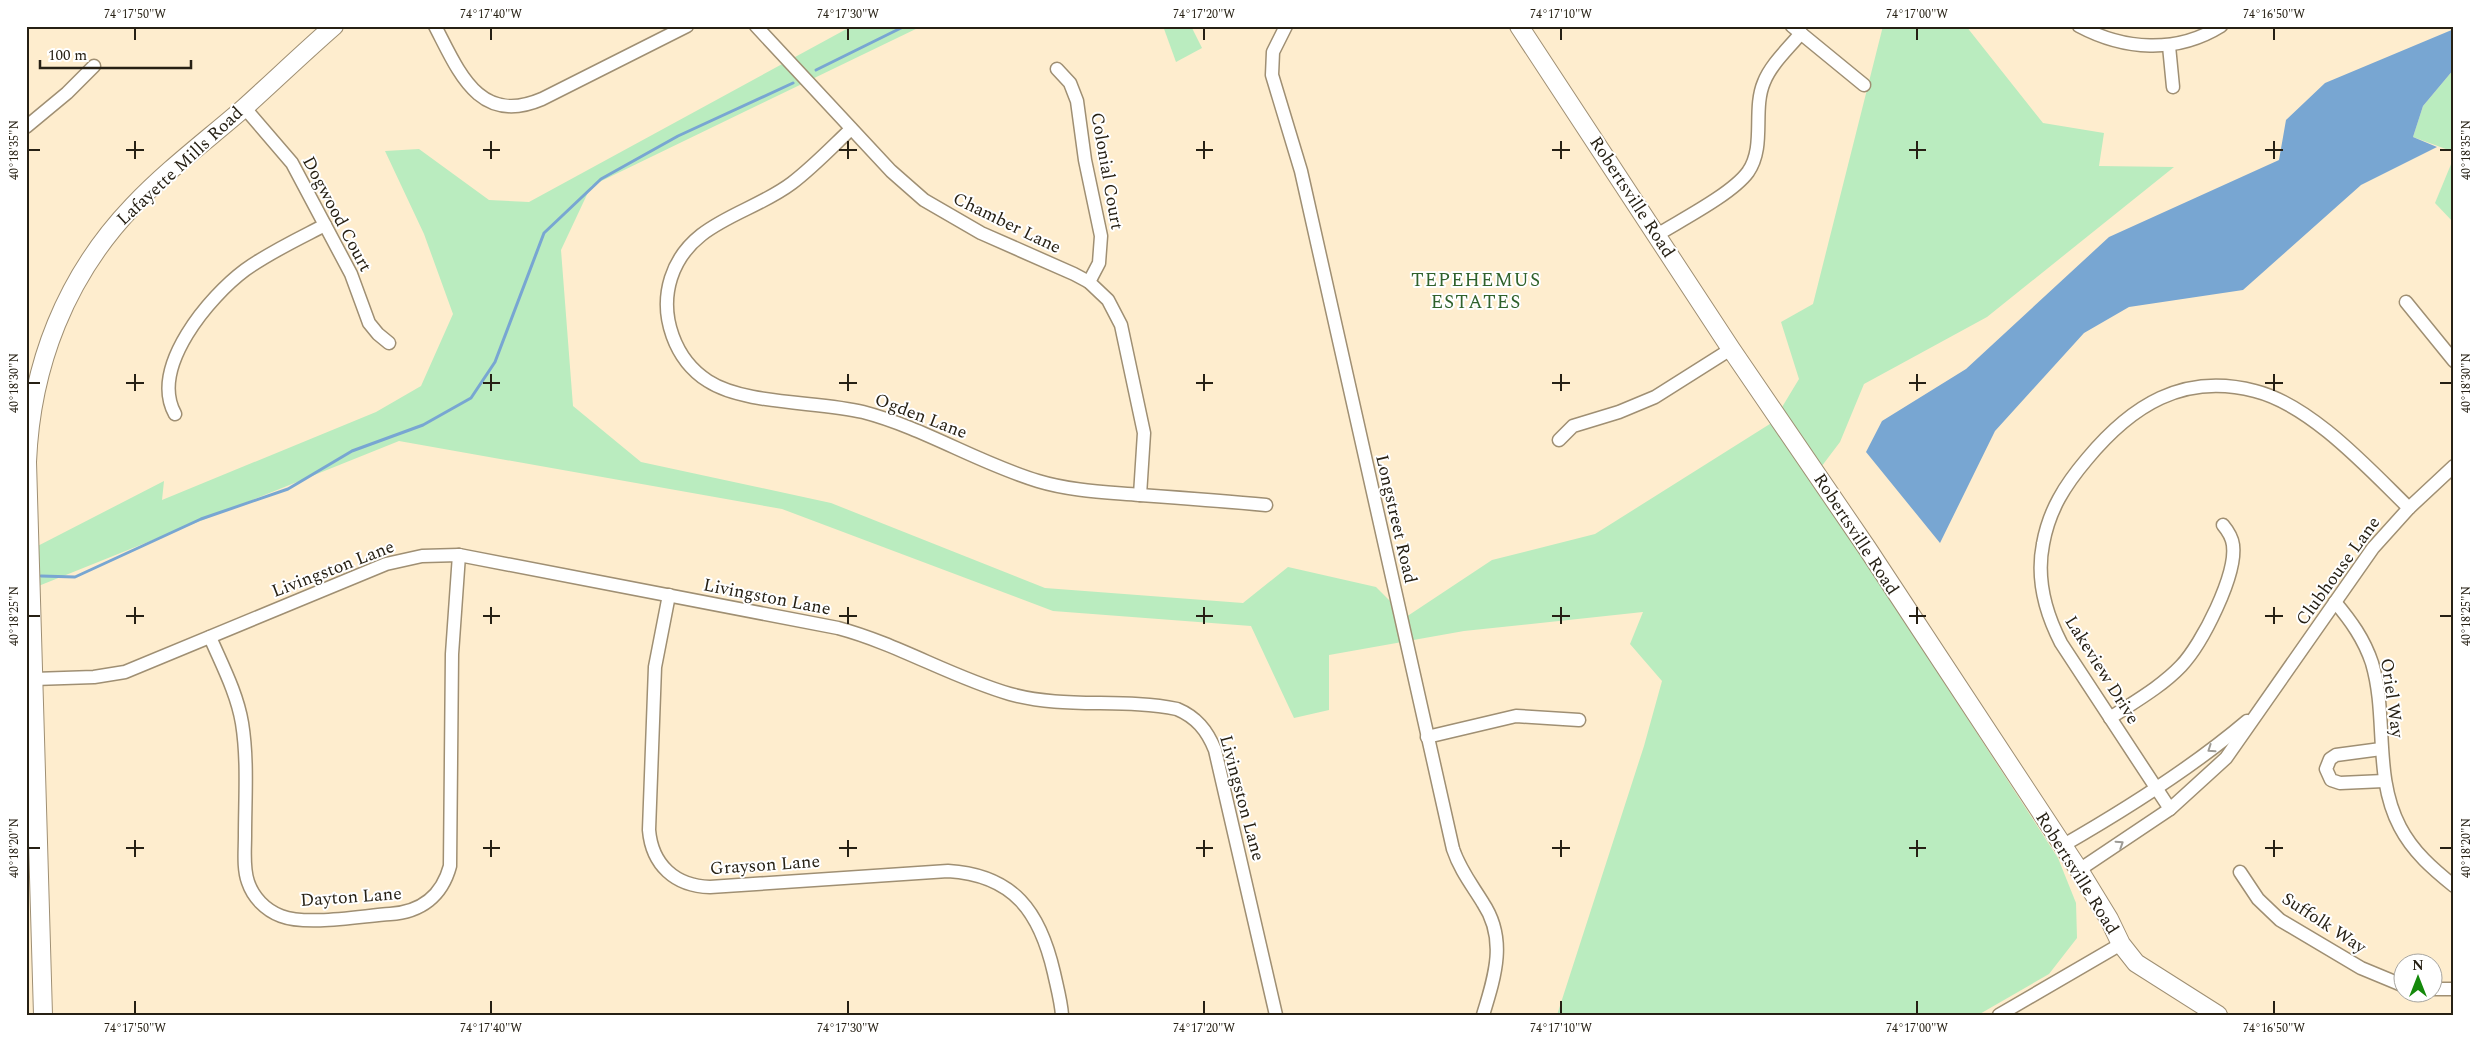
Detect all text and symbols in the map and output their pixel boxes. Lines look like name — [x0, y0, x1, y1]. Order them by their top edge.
text: 74°17'50"W — [104, 5, 166, 24]
text: 74°17'40"W — [460, 5, 522, 24]
text: 74°17'30"W — [817, 5, 879, 24]
text: 74°17'20"W — [1173, 5, 1235, 24]
text: 74°17'10"W — [1530, 5, 1592, 24]
text: 74°17'00"W — [1886, 5, 1948, 24]
text: 74°16'50"W — [2243, 5, 2305, 24]
scale bar — [40, 38, 191, 70]
text: 100 m — [48, 44, 87, 67]
street label: Lafayette Mills Road — [111, 100, 249, 232]
street label: Colonial Court — [1083, 110, 1131, 232]
text: 40°18'35"N — [5, 120, 24, 180]
text: 40°18'35"N — [2457, 120, 2476, 180]
street label: Robertsville Road — [1582, 131, 1682, 263]
street label: Dogwood Court — [295, 151, 379, 277]
street label: Chamber Lane — [948, 185, 1066, 261]
district label: TEPEHEMUS ESTATES — [1411, 266, 1541, 317]
text: 40°18'30"N — [5, 353, 24, 413]
text: 40°18'30"N — [2457, 353, 2476, 413]
street label: Ogden Lane — [871, 386, 971, 446]
street label: Longstreet Road — [1368, 452, 1424, 586]
street label: Robertsville Road — [1806, 468, 1906, 600]
street label: Clubhouse Lane — [2289, 511, 2387, 631]
street label: Livingston Lane — [268, 533, 398, 605]
street label: Livingston Lane — [701, 571, 833, 623]
text: 40°18'25"N — [5, 586, 24, 646]
text: 40°18'25"N — [2457, 586, 2476, 646]
street label: Lakeview Drive — [2058, 610, 2146, 730]
street label: Oriel Way — [2373, 656, 2411, 741]
street label: Livingston Lane — [1212, 732, 1272, 864]
one-way arrow — [2207, 743, 2216, 752]
street label: Robertsville Road — [2028, 806, 2126, 940]
text: 40°18'20"N — [5, 818, 24, 878]
text: 40°18'20"N — [2457, 818, 2476, 878]
one-way arrow — [2114, 840, 2123, 850]
street label: Grayson Lane — [709, 848, 821, 882]
street label: Dayton Lane — [299, 880, 403, 914]
street label: Suffolk Way — [2276, 885, 2373, 961]
north arrow — [2392, 954, 2442, 1004]
text: N — [2412, 955, 2424, 976]
text: 74°17'50"W — [104, 1019, 166, 1038]
text: 74°17'40"W — [460, 1019, 522, 1038]
text: 74°17'30"W — [817, 1019, 879, 1038]
text: 74°17'20"W — [1173, 1019, 1235, 1038]
text: 74°17'10"W — [1530, 1019, 1592, 1038]
text: 74°17'00"W — [1886, 1019, 1948, 1038]
text: 74°16'50"W — [2243, 1019, 2305, 1038]

